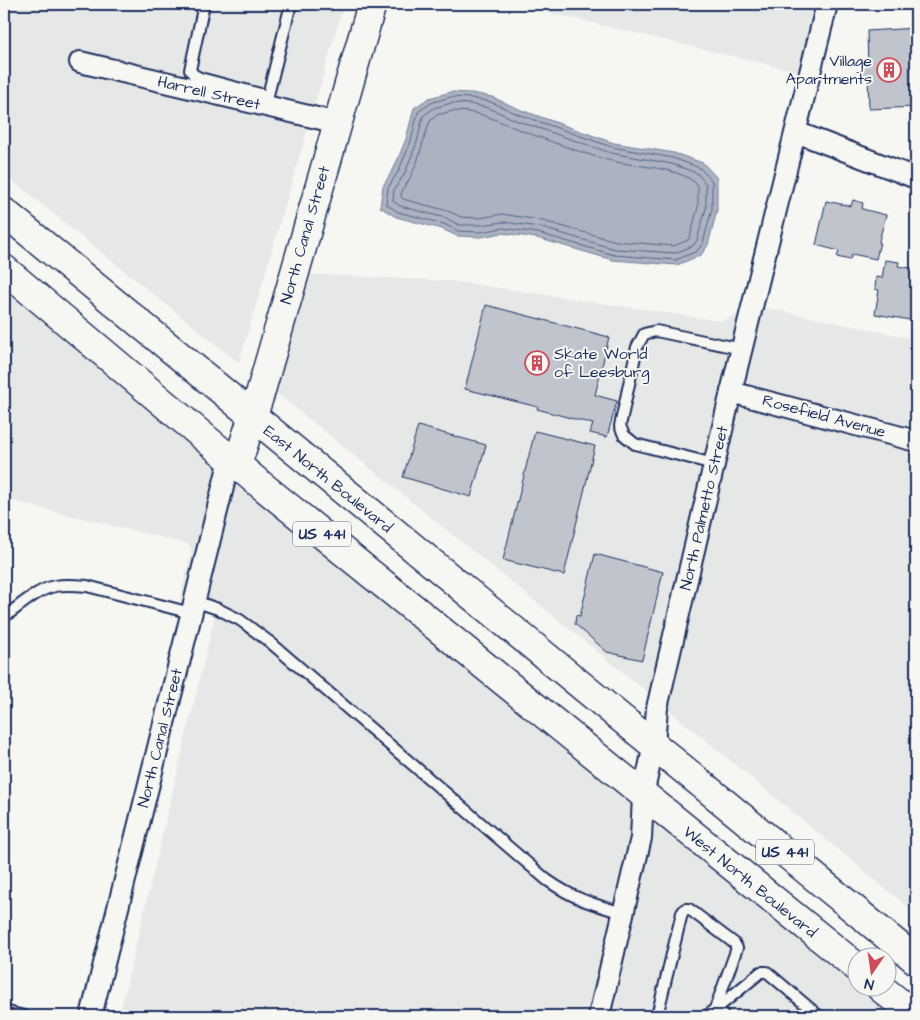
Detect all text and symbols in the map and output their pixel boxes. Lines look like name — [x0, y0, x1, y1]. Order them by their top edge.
place label: Village Apartments — [786, 50, 872, 90]
building icon: Village Apartments — [876, 57, 902, 83]
street label: Harrell Street — [155, 70, 263, 116]
street label: North Canal Street — [275, 163, 335, 307]
place label: Skate World of Leesburg — [554, 343, 650, 384]
building icon: Skate World of Leesburg — [524, 350, 550, 376]
street label: Rosefield Avenue — [760, 389, 888, 443]
street label: East North Boulevard — [259, 420, 397, 538]
street label: North Palmetto Street — [674, 423, 734, 592]
road number: US 441 — [293, 522, 351, 546]
street label: North Canal Street — [132, 666, 188, 810]
street label: West North Boulevard — [678, 821, 822, 943]
road number: US 441 — [756, 840, 814, 864]
north arrow — [848, 948, 898, 998]
text: N — [863, 973, 876, 994]

